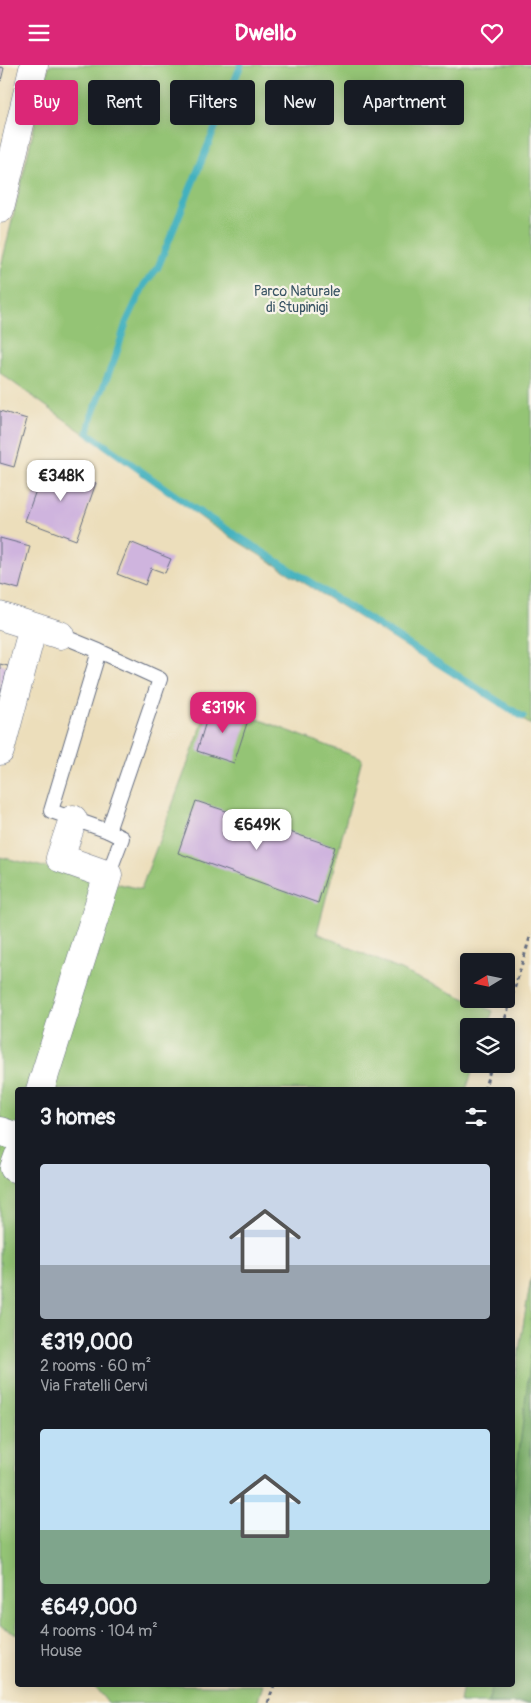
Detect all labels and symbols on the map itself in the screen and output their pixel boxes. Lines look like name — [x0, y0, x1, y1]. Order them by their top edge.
park label: Parco Naturale di Stupinigi — [254, 283, 340, 316]
pin: €348K — [26, 459, 96, 502]
pin: €319K — [188, 691, 258, 734]
pin: €649K — [222, 809, 292, 851]
north arrow — [460, 953, 515, 1007]

